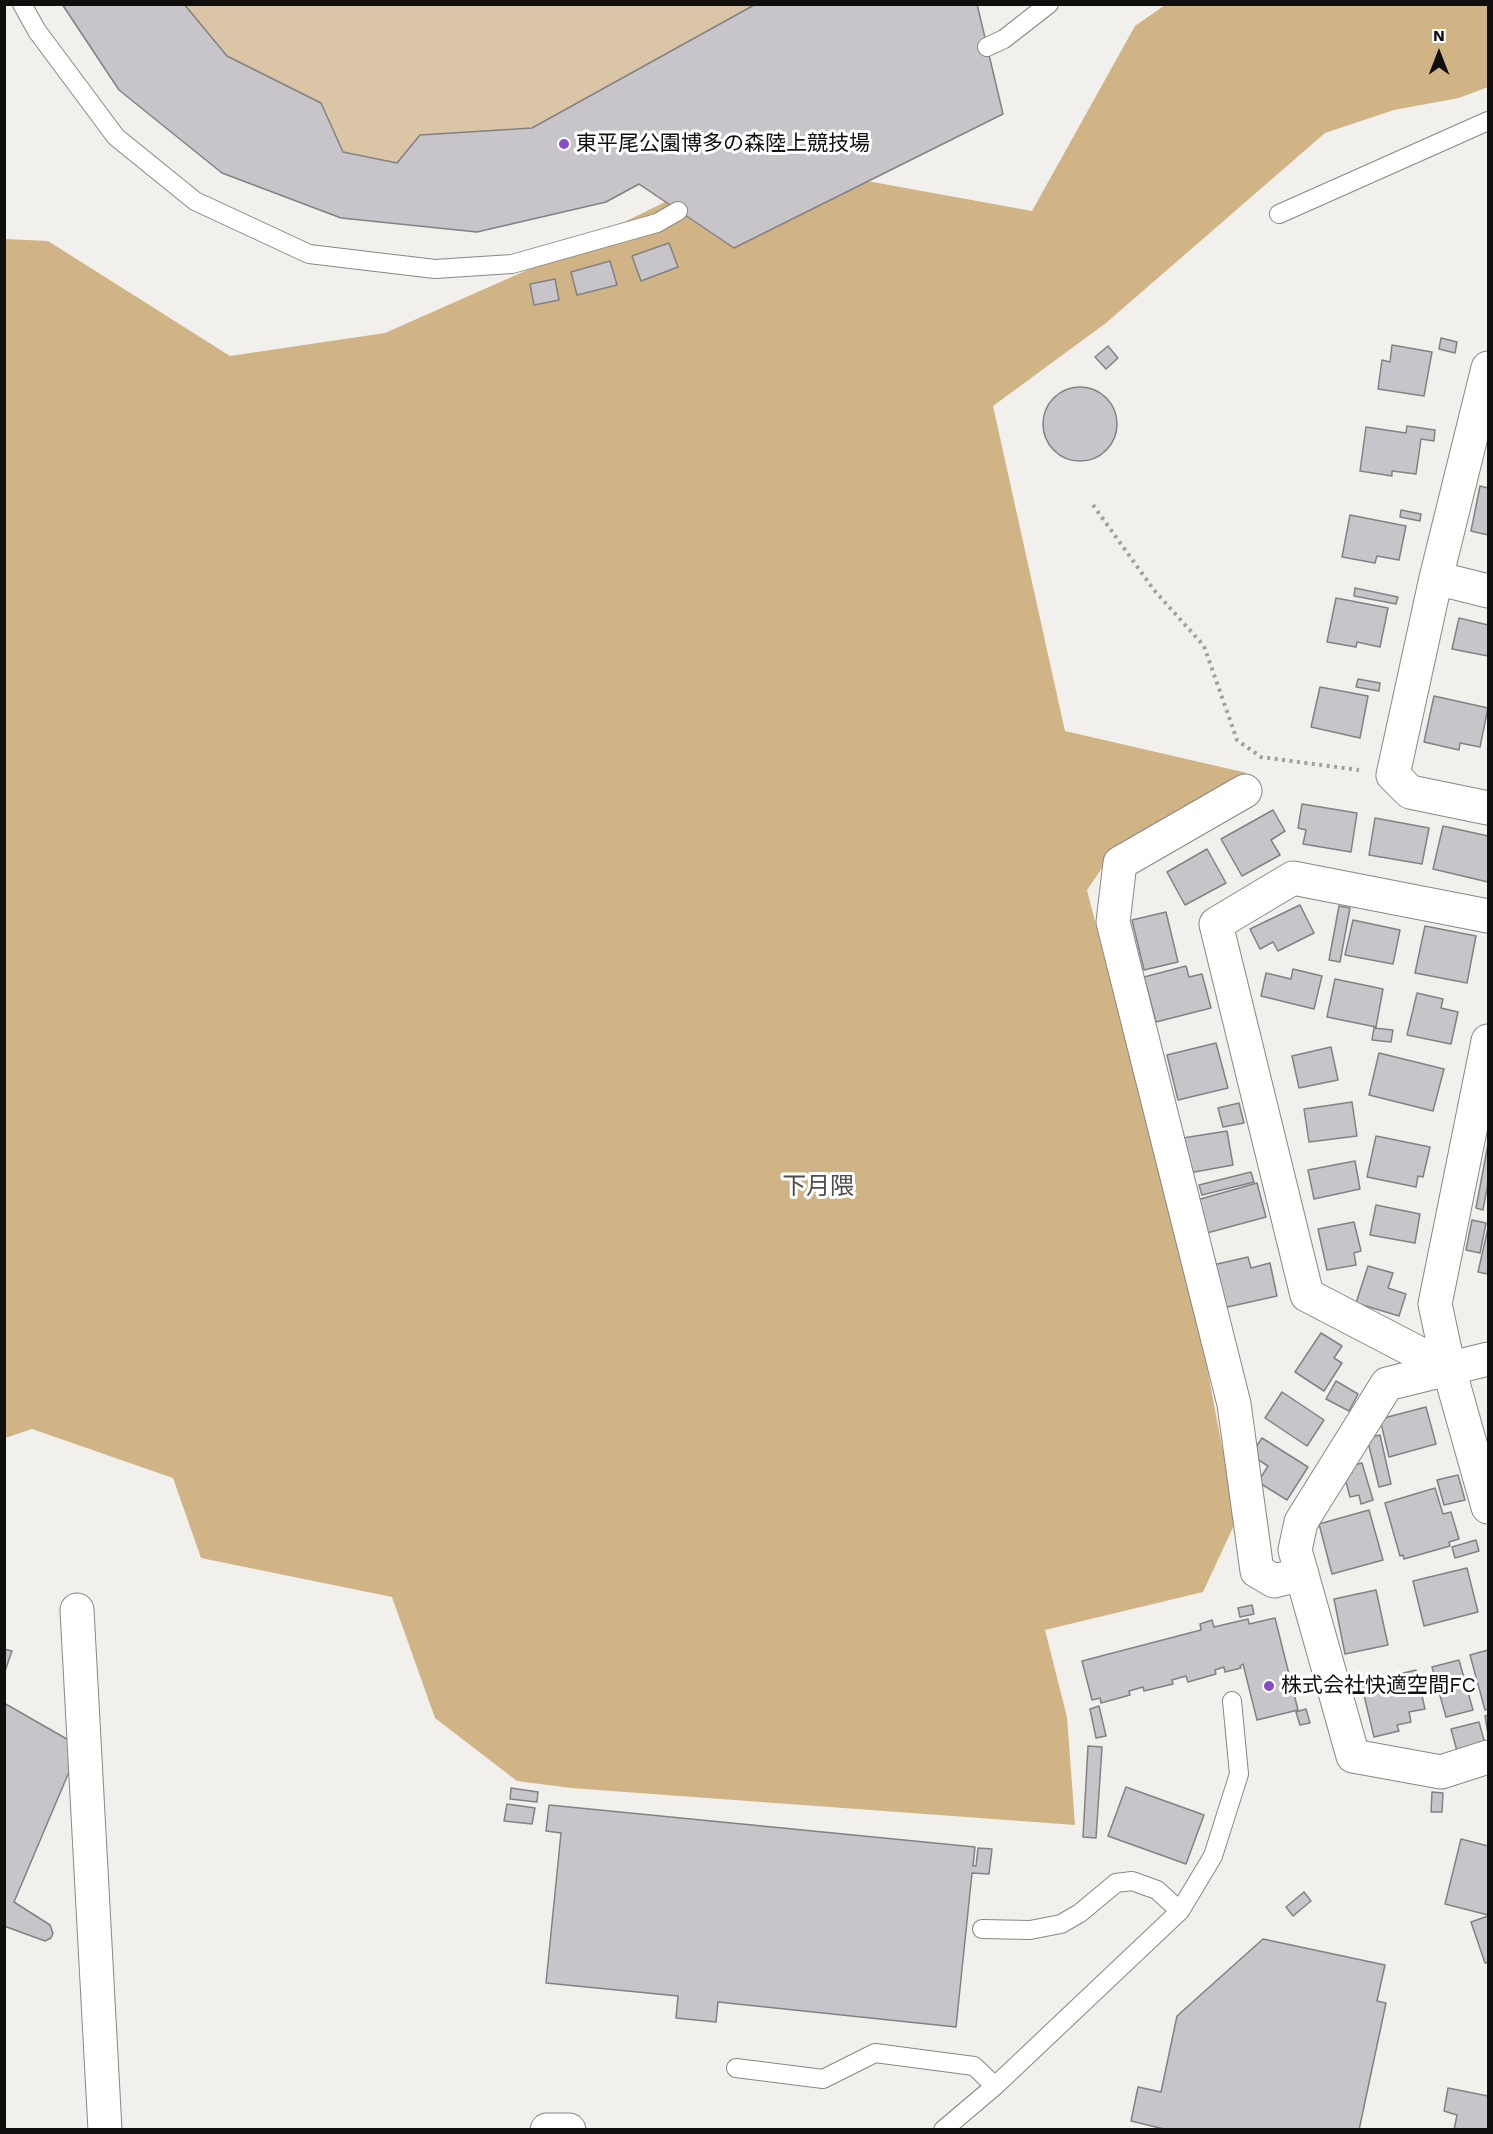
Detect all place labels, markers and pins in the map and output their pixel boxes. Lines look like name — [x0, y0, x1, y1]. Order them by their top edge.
place label: 東平尾公園博多の森陸上競技場 — [576, 131, 870, 157]
marker: 東平尾公園博多の森陸上競技場 — [557, 137, 571, 151]
place label: 株式会社快適空間FC — [1281, 1673, 1476, 1699]
marker: 株式会社快適空間FC — [1262, 1679, 1276, 1693]

